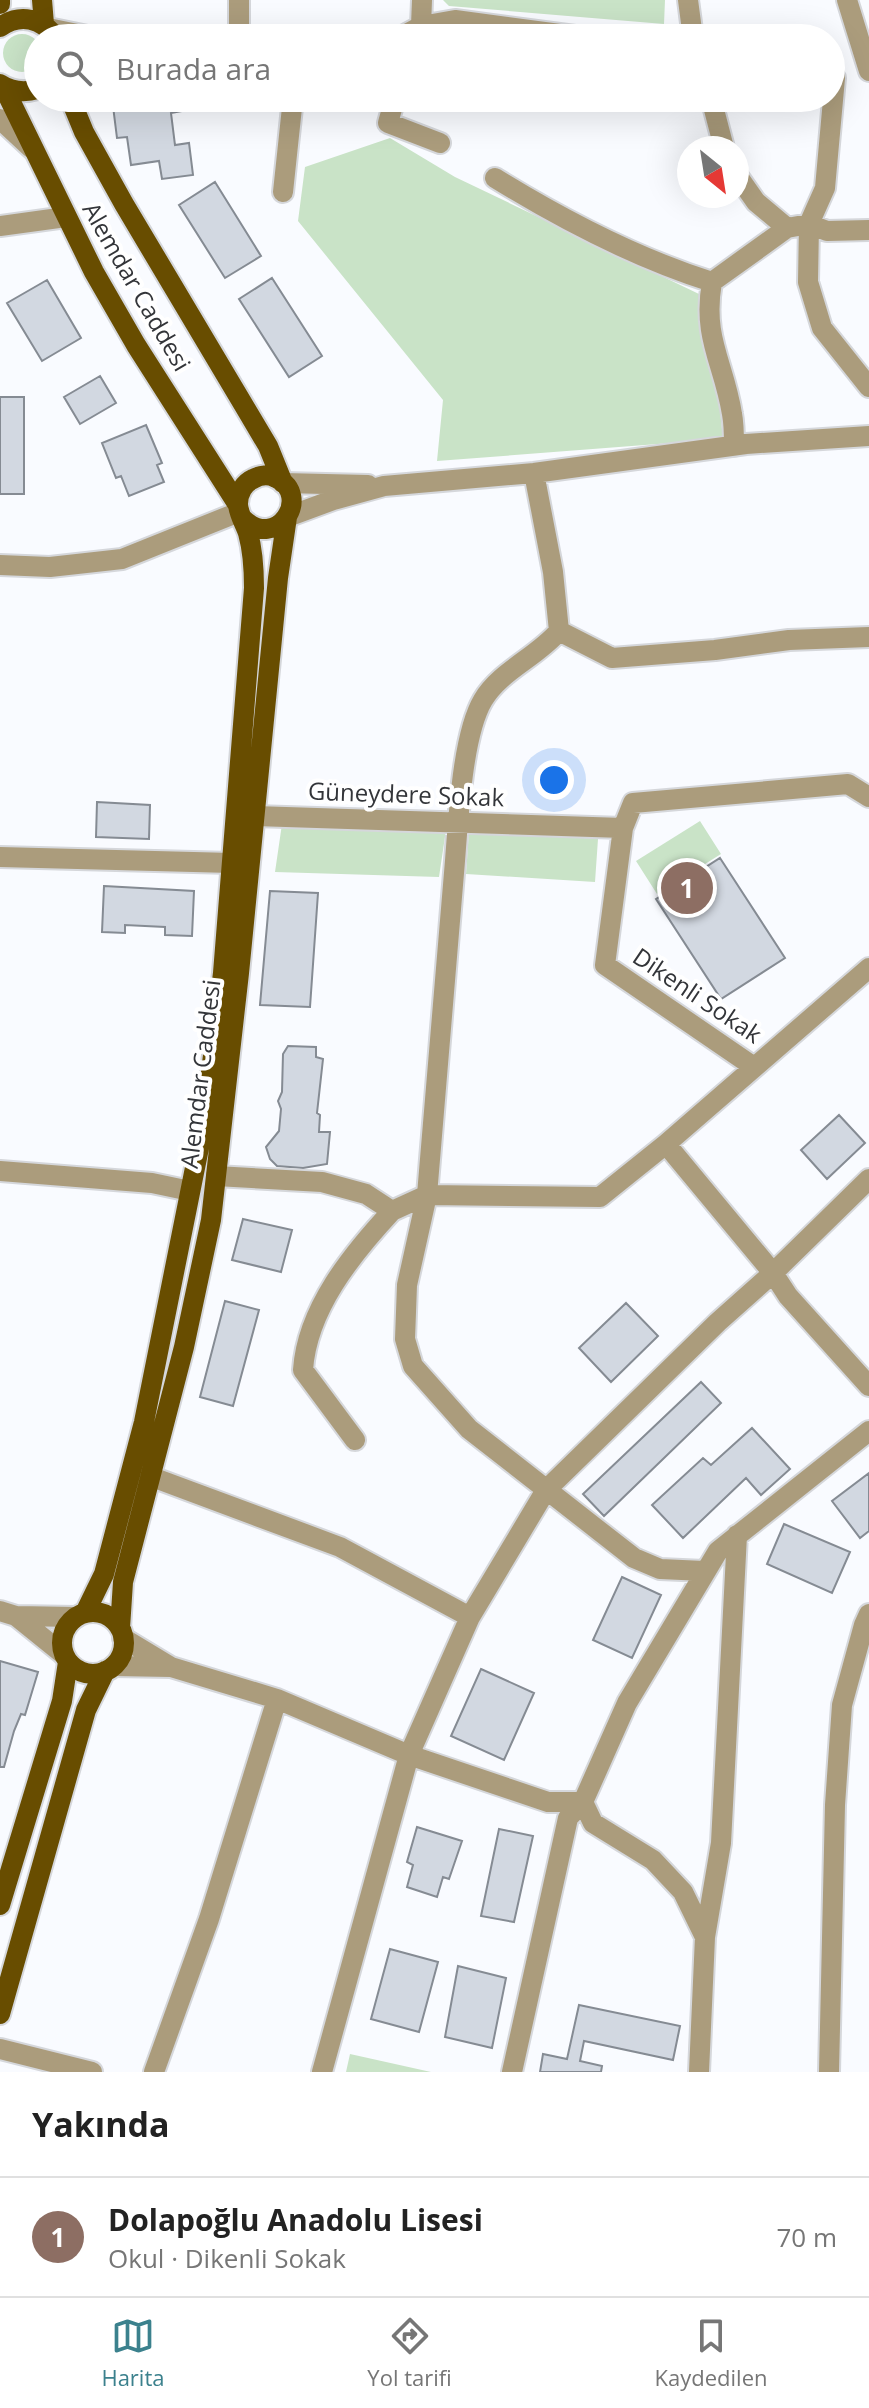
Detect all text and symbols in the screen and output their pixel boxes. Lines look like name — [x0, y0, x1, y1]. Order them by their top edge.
search box — [24, 24, 845, 112]
icon: search — [52, 46, 96, 90]
text: Burada ara — [116, 48, 271, 89]
north arrow — [677, 136, 749, 208]
street label: Alemdar Caddesi — [76, 196, 199, 377]
your location — [534, 760, 574, 800]
street label: Güneydere Sokak — [307, 774, 505, 813]
pin: 1 — [661, 858, 713, 918]
street label: Dikenli Sokak — [627, 939, 769, 1050]
street label: Alemdar Caddesi — [172, 978, 227, 1170]
text: Yakında — [32, 2101, 170, 2147]
text: Dolapoğlu Anadolu Lisesi — [108, 2199, 483, 2240]
text: 1 — [51, 2219, 65, 2255]
text: 70 m — [776, 2219, 837, 2255]
text: Okul · Dikenli Sokak — [108, 2240, 346, 2276]
tab: Harita — [101, 2314, 164, 2392]
tab: Yol tarifi — [367, 2314, 452, 2392]
tab: Kaydedilen — [655, 2314, 768, 2392]

